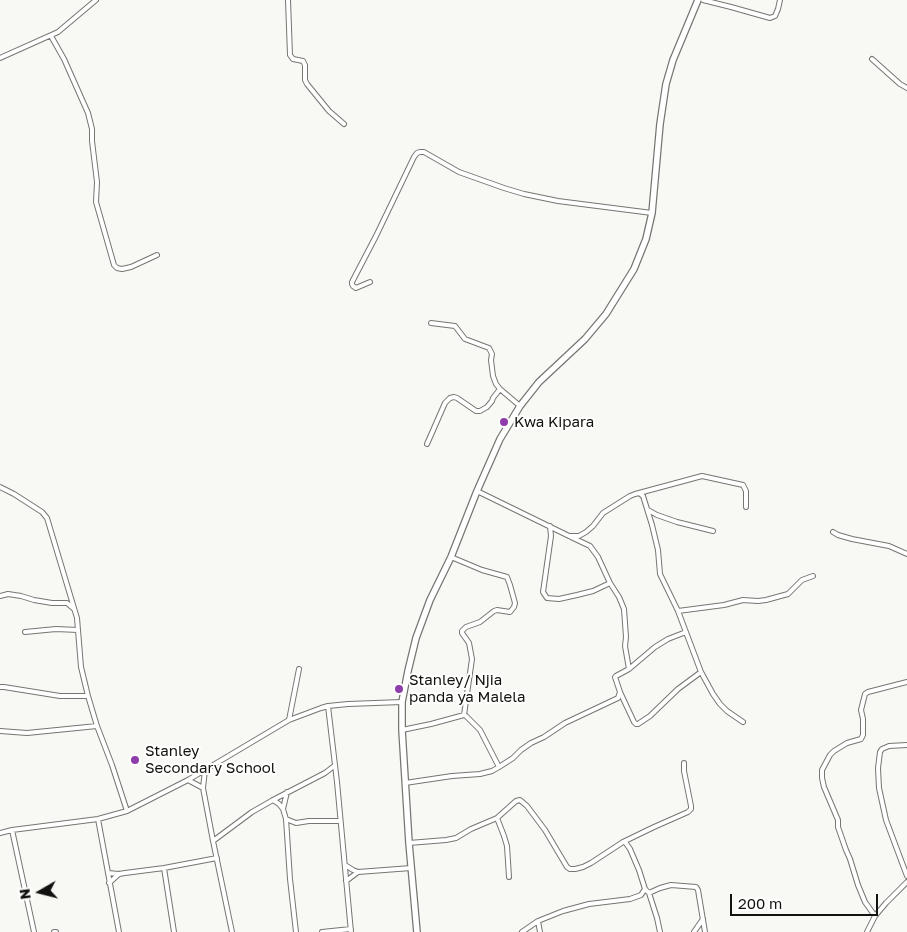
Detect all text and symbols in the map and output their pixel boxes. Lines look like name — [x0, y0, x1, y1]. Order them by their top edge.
place label: Kwa Kipara — [514, 413, 594, 431]
marker: Kwa Kipara — [498, 416, 510, 428]
place label: Stanley/ Njia panda ya Malela — [409, 671, 526, 706]
marker: Stanley/ Njia panda ya Malela — [393, 683, 405, 695]
place label: Stanley Secondary School — [145, 742, 276, 777]
marker: Stanley Secondary School — [129, 754, 141, 766]
north arrow — [15, 867, 65, 917]
scale bar — [732, 884, 880, 916]
text: N — [15, 888, 34, 901]
text: 200 m — [738, 894, 782, 912]

